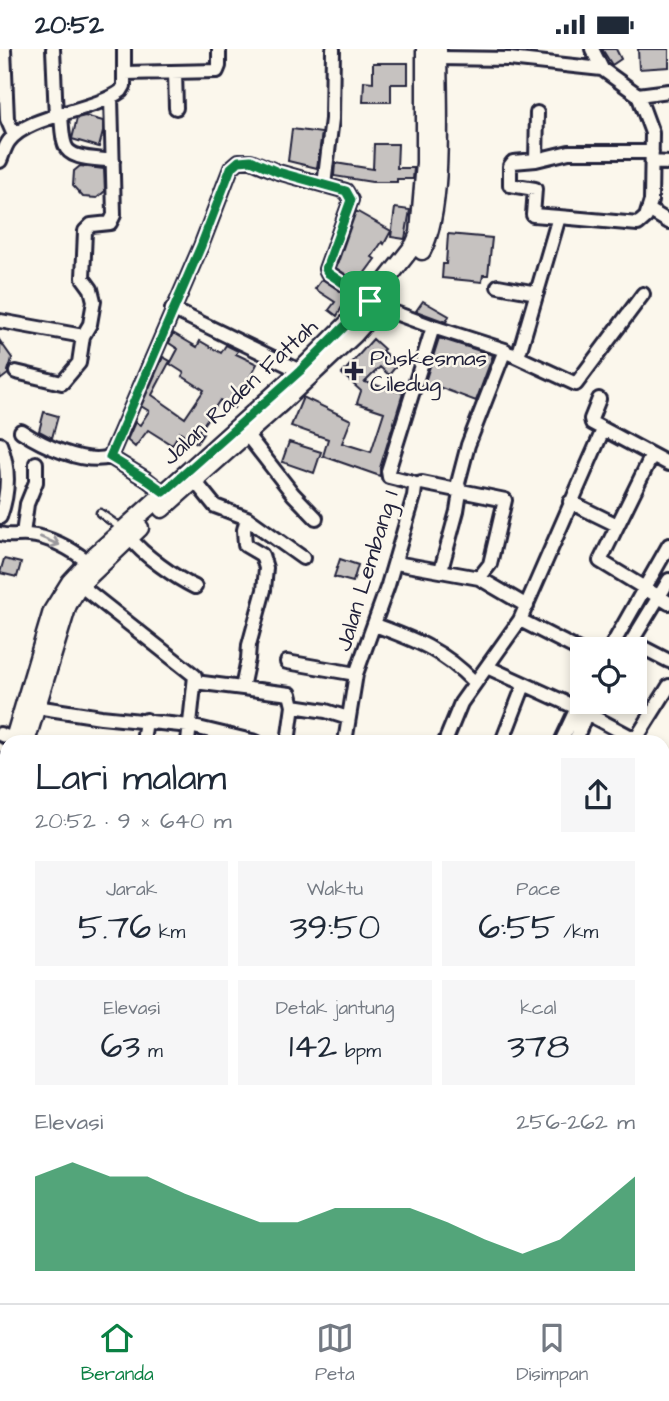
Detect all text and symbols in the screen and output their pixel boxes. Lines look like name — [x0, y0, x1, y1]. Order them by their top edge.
text: 20:52 — [35, 7, 104, 43]
pin — [340, 271, 400, 331]
icon: arrive — [351, 282, 389, 320]
street label: Jalan Raden Fattah — [155, 311, 325, 473]
place label: Puskesmas Ciledug — [370, 342, 487, 401]
marker: Puskesmas Ciledug — [344, 361, 364, 381]
street label: Jalan Lembang 1 — [327, 487, 408, 655]
one-way arrow — [38, 535, 60, 548]
map controls — [570, 637, 647, 714]
button: locate — [570, 637, 647, 714]
text: Lari malam — [35, 753, 226, 805]
button: share — [561, 758, 635, 832]
text: 20:52 · 9 × 640 m — [35, 805, 232, 837]
text: Jarak — [106, 876, 157, 903]
text: Waktu — [307, 876, 363, 903]
text: Pace — [516, 876, 560, 903]
text: 5.76 — [78, 903, 151, 952]
text: 39:50 — [290, 903, 380, 952]
text: 6:55 — [478, 903, 556, 952]
text: km — [151, 919, 185, 946]
text: /km — [556, 919, 598, 946]
text: Elevasi — [103, 995, 160, 1022]
text: Detak jantung — [276, 995, 394, 1022]
text: kcal — [520, 995, 557, 1022]
text: 63 — [101, 1022, 140, 1071]
text: 142 — [289, 1022, 337, 1071]
text: 378 — [507, 1022, 569, 1071]
text: m — [140, 1038, 163, 1065]
text: bpm — [337, 1038, 381, 1065]
text: Elevasi — [35, 1106, 103, 1138]
text: 256–262 m — [516, 1106, 635, 1138]
tab: Beranda — [81, 1319, 154, 1388]
tab: Peta — [315, 1319, 355, 1388]
tab: Disimpan — [516, 1319, 588, 1388]

